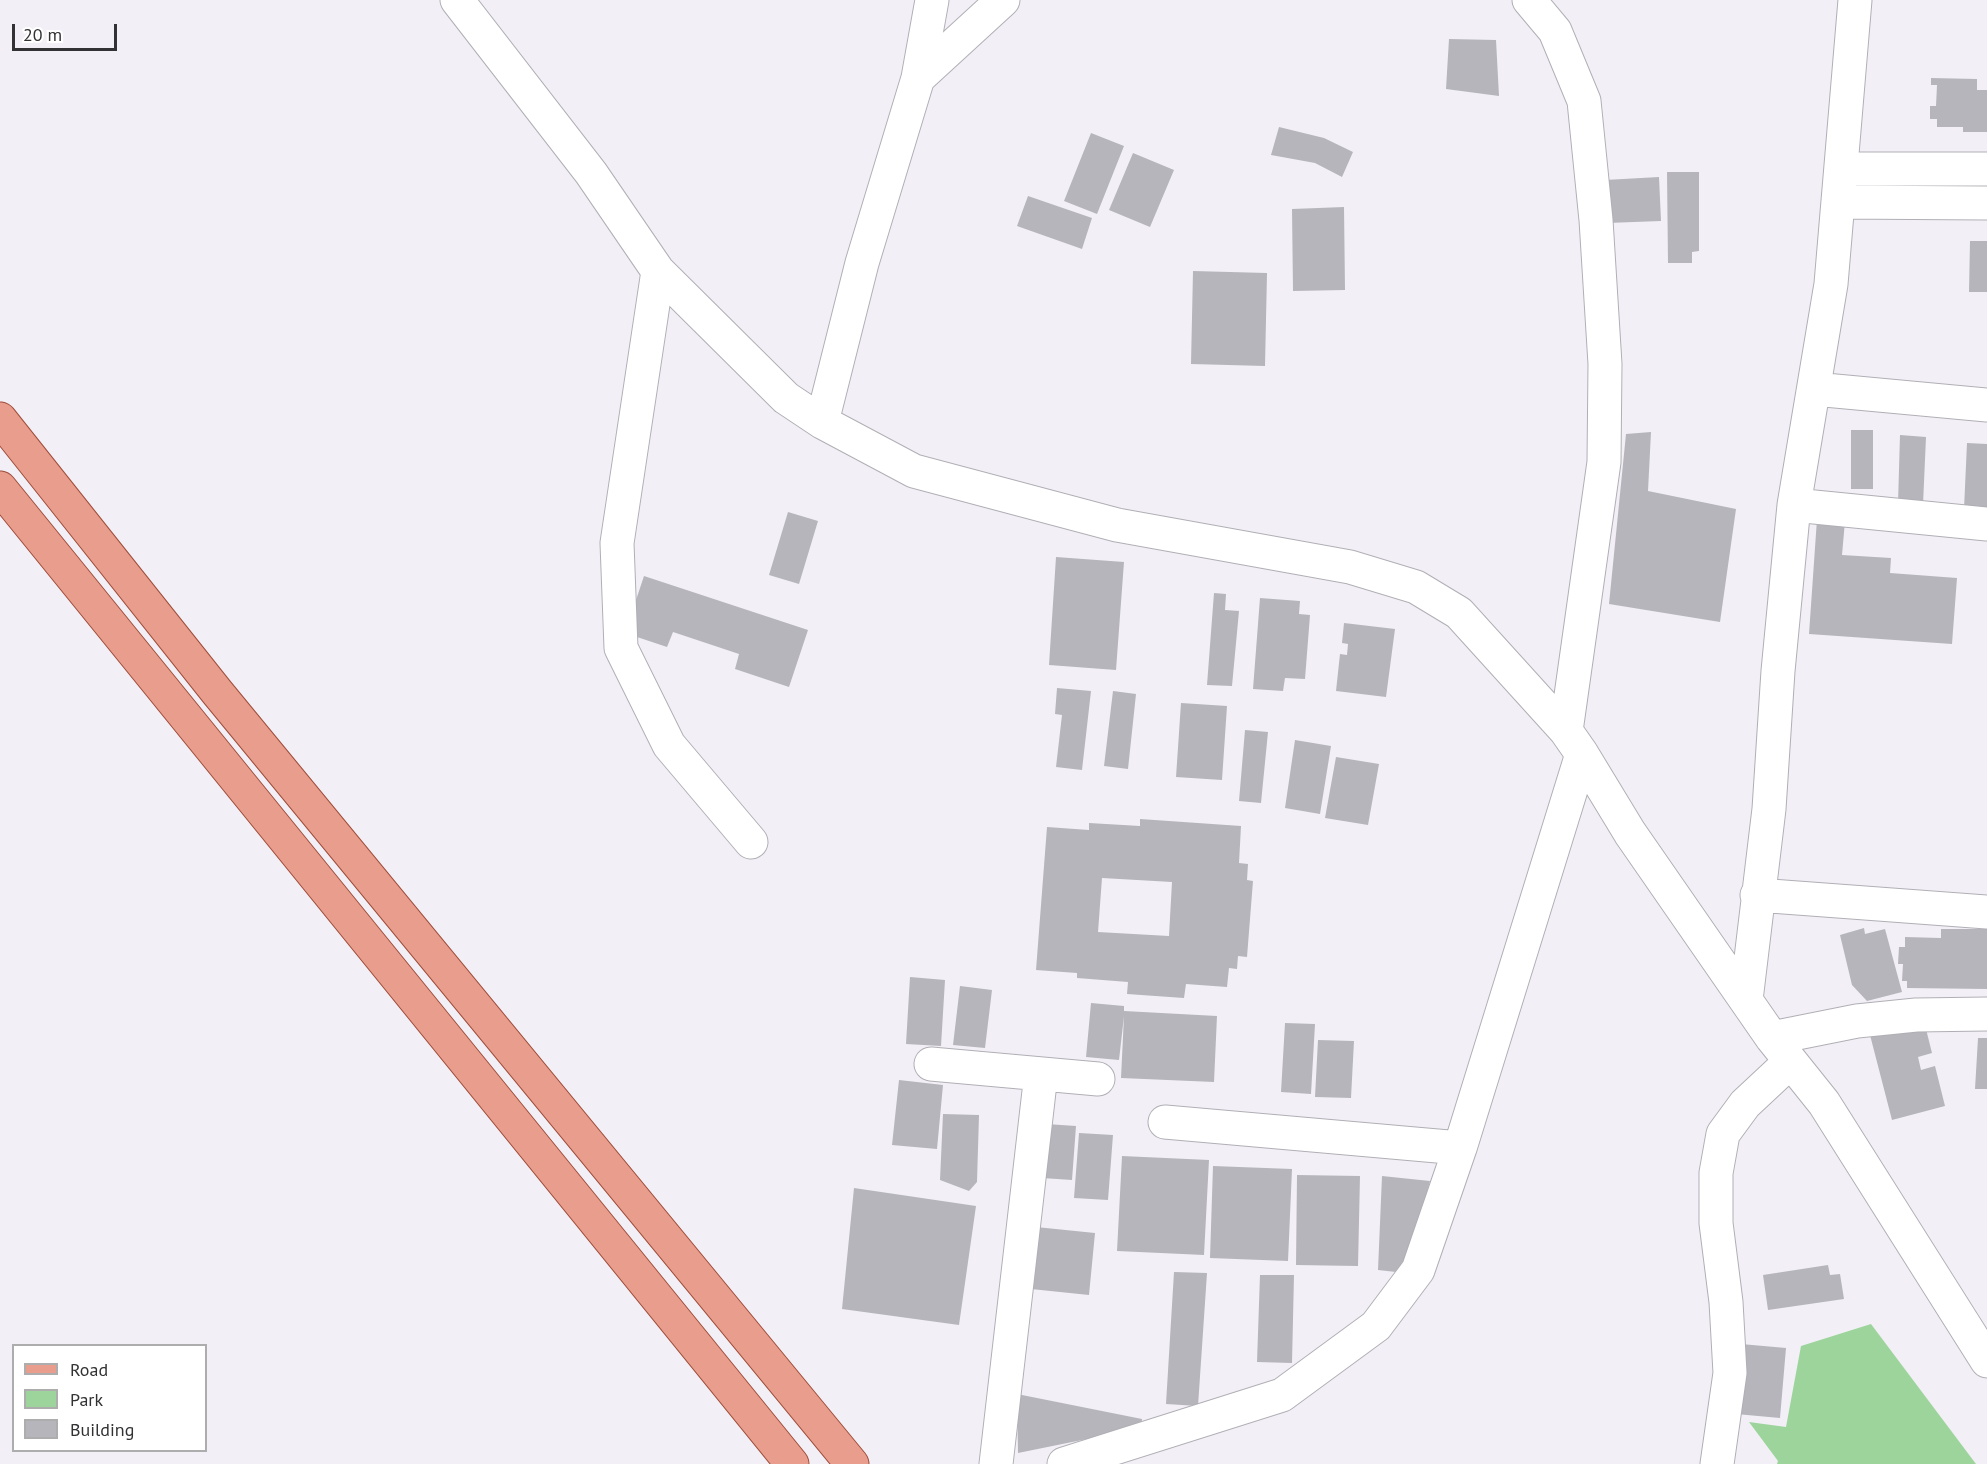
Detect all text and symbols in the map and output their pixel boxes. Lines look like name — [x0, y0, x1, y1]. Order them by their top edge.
scale bar — [15, 12, 120, 50]
text: 20 m — [23, 23, 62, 46]
legend — [12, 1344, 207, 1452]
text: Road — [70, 1358, 108, 1381]
text: Park — [70, 1388, 103, 1411]
text: Building — [70, 1418, 134, 1441]

